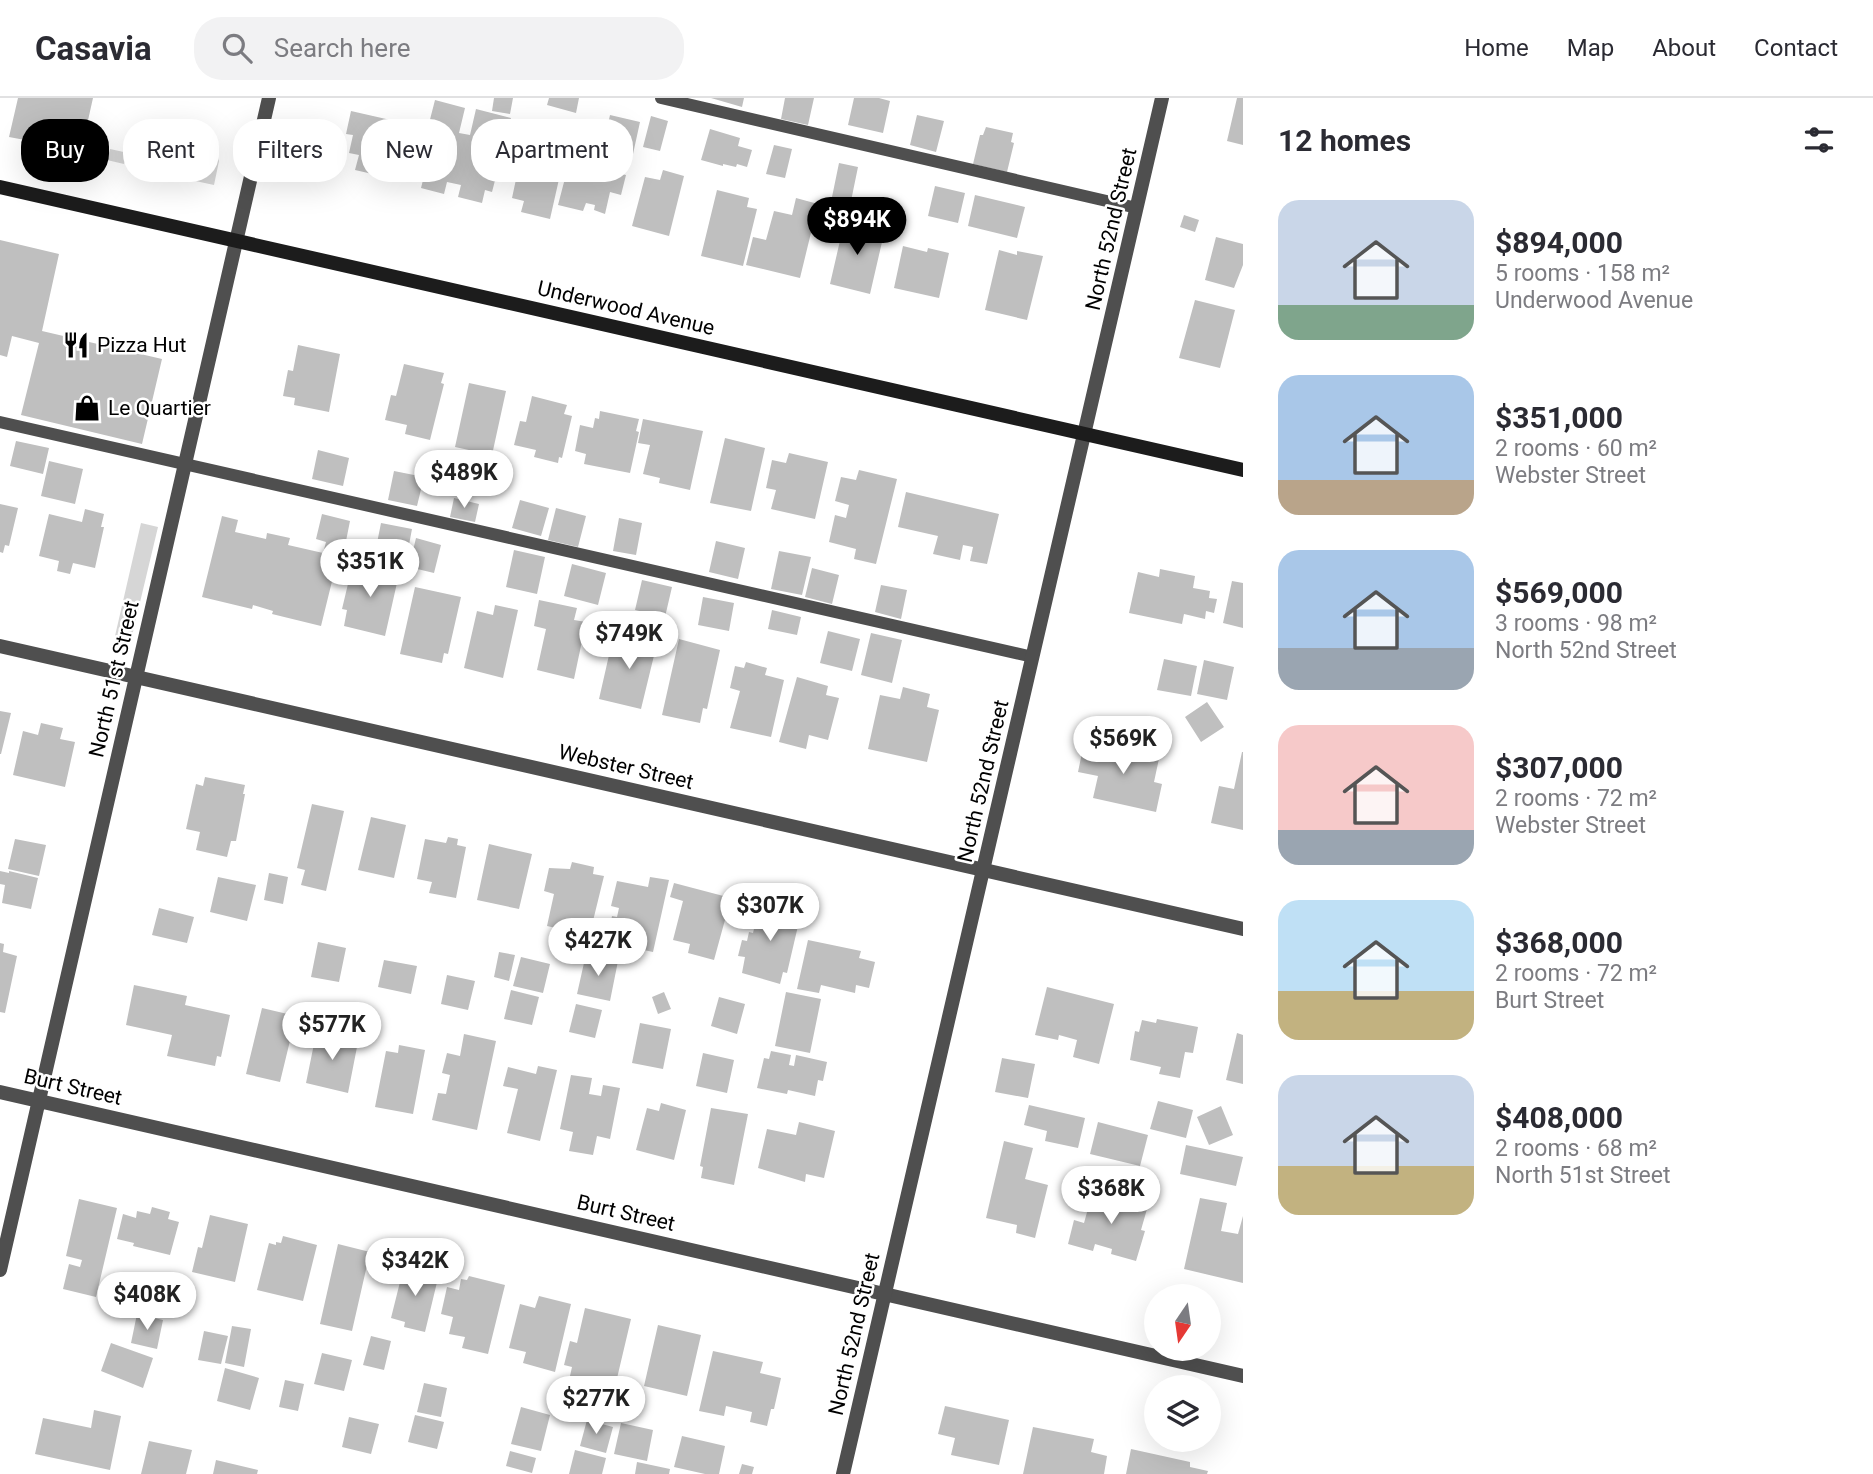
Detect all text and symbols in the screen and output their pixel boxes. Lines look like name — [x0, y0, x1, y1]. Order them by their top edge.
search box — [194, 17, 684, 80]
text: Casavia — [35, 29, 152, 68]
icon: search — [218, 29, 256, 67]
text: Search here — [274, 33, 411, 63]
text: Home — [1464, 34, 1529, 62]
text: Map — [1567, 34, 1614, 62]
text: About — [1652, 34, 1716, 62]
text: Contact — [1754, 34, 1838, 62]
chip: Buy — [21, 119, 109, 182]
chip: Rent — [123, 119, 219, 182]
chip: Filters — [233, 119, 347, 182]
chip: New — [361, 119, 457, 182]
chip: Apartment — [471, 119, 633, 182]
icon: filters — [1800, 121, 1838, 159]
text: 12 homes — [1278, 123, 1411, 158]
street label: North 52nd Street — [1081, 145, 1141, 313]
pin: $894K — [808, 198, 906, 257]
text: $894K — [823, 206, 891, 233]
text: $894,000 — [1495, 225, 1623, 260]
icon: home — [1334, 228, 1418, 312]
text: 5 rooms · 158 m² — [1495, 260, 1670, 287]
street label: Underwood Avenue — [535, 276, 717, 340]
text: Underwood Avenue — [1495, 287, 1693, 314]
restaurant icon: Pizza Hut — [61, 330, 91, 360]
place label: Pizza Hut — [97, 333, 186, 357]
shop icon: Le Quartier — [72, 393, 102, 423]
place label: Le Quartier — [108, 396, 211, 420]
text: $351,000 — [1495, 400, 1623, 435]
icon: home — [1334, 403, 1418, 487]
text: 2 rooms · 60 m² — [1495, 435, 1657, 462]
pin: $489K — [415, 450, 513, 510]
text: $489K — [430, 459, 498, 486]
text: Webster Street — [1495, 462, 1646, 489]
pin: $351K — [321, 540, 419, 599]
text: $351K — [336, 548, 404, 575]
text: $569,000 — [1495, 575, 1623, 610]
icon: home — [1334, 578, 1418, 662]
street label: North 51st Street — [84, 598, 144, 760]
text: 3 rooms · 98 m² — [1495, 610, 1657, 637]
pin: $749K — [580, 612, 678, 671]
text: $749K — [595, 620, 663, 647]
text: North 52nd Street — [1495, 637, 1677, 664]
street label: North 52nd Street — [953, 697, 1013, 865]
pin: $569K — [1074, 716, 1172, 776]
text: $569K — [1089, 725, 1157, 752]
street label: Webster Street — [556, 740, 696, 794]
text: $307,000 — [1495, 750, 1623, 785]
icon: home — [1334, 753, 1418, 837]
text: 2 rooms · 72 m² — [1495, 785, 1657, 812]
text: Webster Street — [1495, 812, 1646, 839]
pin: $307K — [721, 884, 819, 943]
text: $307K — [736, 892, 804, 919]
pin: $427K — [549, 918, 647, 978]
text: $368,000 — [1495, 925, 1623, 960]
text: $427K — [564, 927, 632, 954]
icon: home — [1334, 928, 1418, 1012]
text: 2 rooms · 72 m² — [1495, 960, 1657, 987]
text: Burt Street — [1495, 987, 1604, 1014]
pin: $577K — [283, 1002, 381, 1062]
text: $577K — [298, 1011, 366, 1038]
street label: Burt Street — [22, 1064, 124, 1110]
text: $408,000 — [1495, 1100, 1623, 1135]
icon: home — [1334, 1103, 1418, 1187]
text: 2 rooms · 68 m² — [1495, 1135, 1657, 1162]
text: North 51st Street — [1495, 1162, 1670, 1189]
pin: $368K — [1062, 1166, 1160, 1226]
text: $368K — [1077, 1175, 1145, 1202]
street label: Burt Street — [575, 1190, 677, 1236]
pin: $342K — [366, 1238, 464, 1298]
text: $342K — [381, 1247, 449, 1274]
street label: North 52nd Street — [824, 1250, 884, 1418]
pin: $408K — [98, 1272, 196, 1332]
text: $408K — [113, 1281, 181, 1308]
north arrow — [1144, 1284, 1222, 1362]
map controls — [1144, 1284, 1221, 1452]
button: layers — [1144, 1375, 1221, 1452]
pin: $277K — [547, 1376, 645, 1436]
text: $277K — [562, 1385, 630, 1412]

